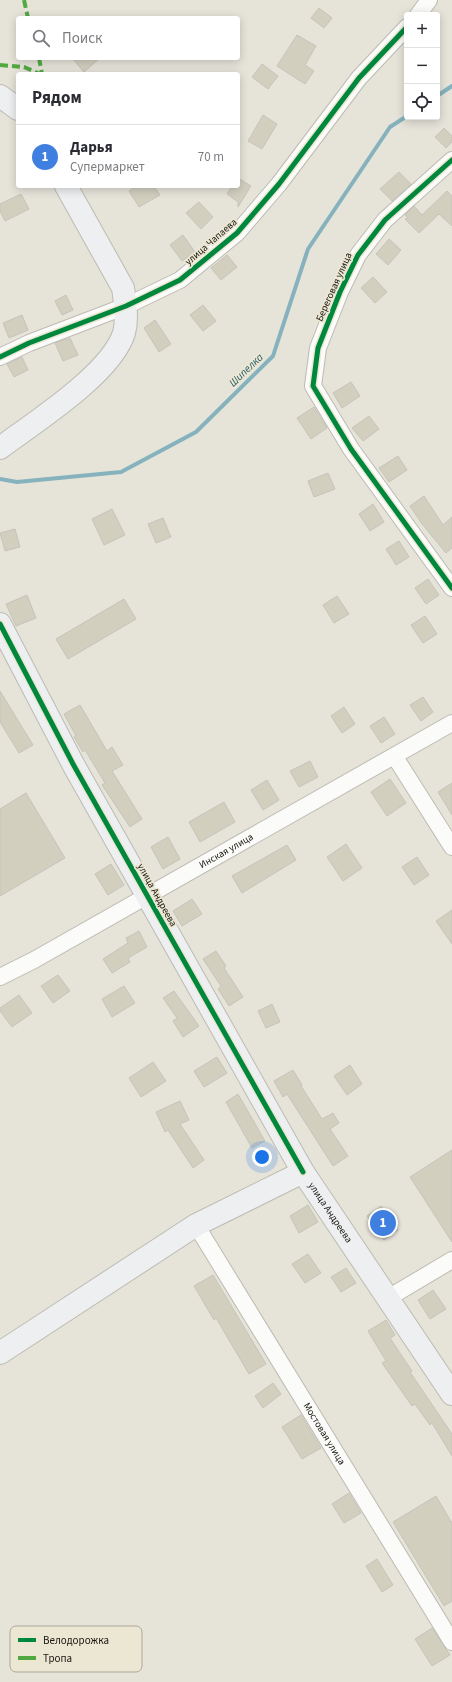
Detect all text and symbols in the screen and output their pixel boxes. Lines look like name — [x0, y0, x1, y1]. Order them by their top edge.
map controls — [404, 12, 440, 120]
button: + — [404, 12, 440, 48]
search box — [16, 16, 240, 60]
icon: search — [30, 27, 52, 49]
text: Поиск — [62, 28, 103, 49]
button: − — [404, 48, 440, 84]
button: locate — [404, 84, 440, 120]
text: Рядом — [32, 86, 82, 110]
text: Дарья — [70, 137, 113, 158]
text: 1 — [42, 148, 48, 166]
text: 70 m — [198, 148, 224, 166]
text: Супермаркет — [70, 158, 145, 176]
street label: улица Чапаева — [182, 215, 240, 269]
street label: Береговая улица — [313, 250, 355, 324]
water label: Шипелка — [226, 350, 267, 390]
street label: Инская улица — [197, 830, 256, 872]
street label: улица Андреева — [134, 861, 180, 929]
your location — [252, 1147, 272, 1167]
street label: улица Андреева — [305, 1179, 356, 1246]
pin: 1 — [370, 1208, 396, 1238]
street label: Мостовая улица — [300, 1400, 349, 1468]
legend — [10, 1626, 142, 1672]
text: Велодорожка — [43, 1633, 109, 1648]
text: Тропа — [43, 1651, 72, 1666]

